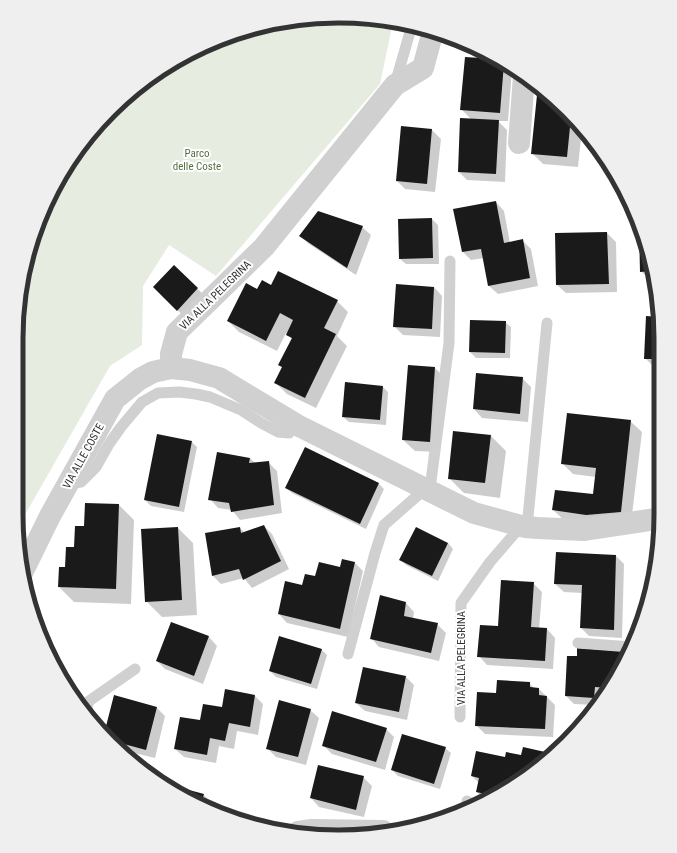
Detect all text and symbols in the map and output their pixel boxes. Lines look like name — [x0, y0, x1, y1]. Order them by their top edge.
park label: Parco delle Coste — [173, 147, 221, 173]
street label: VIA ALLA PELEGRINA — [177, 257, 254, 333]
street label: VIA ALLE COSTE — [60, 421, 107, 491]
street label: VIA ALLA PELEGRINA — [455, 610, 468, 705]

